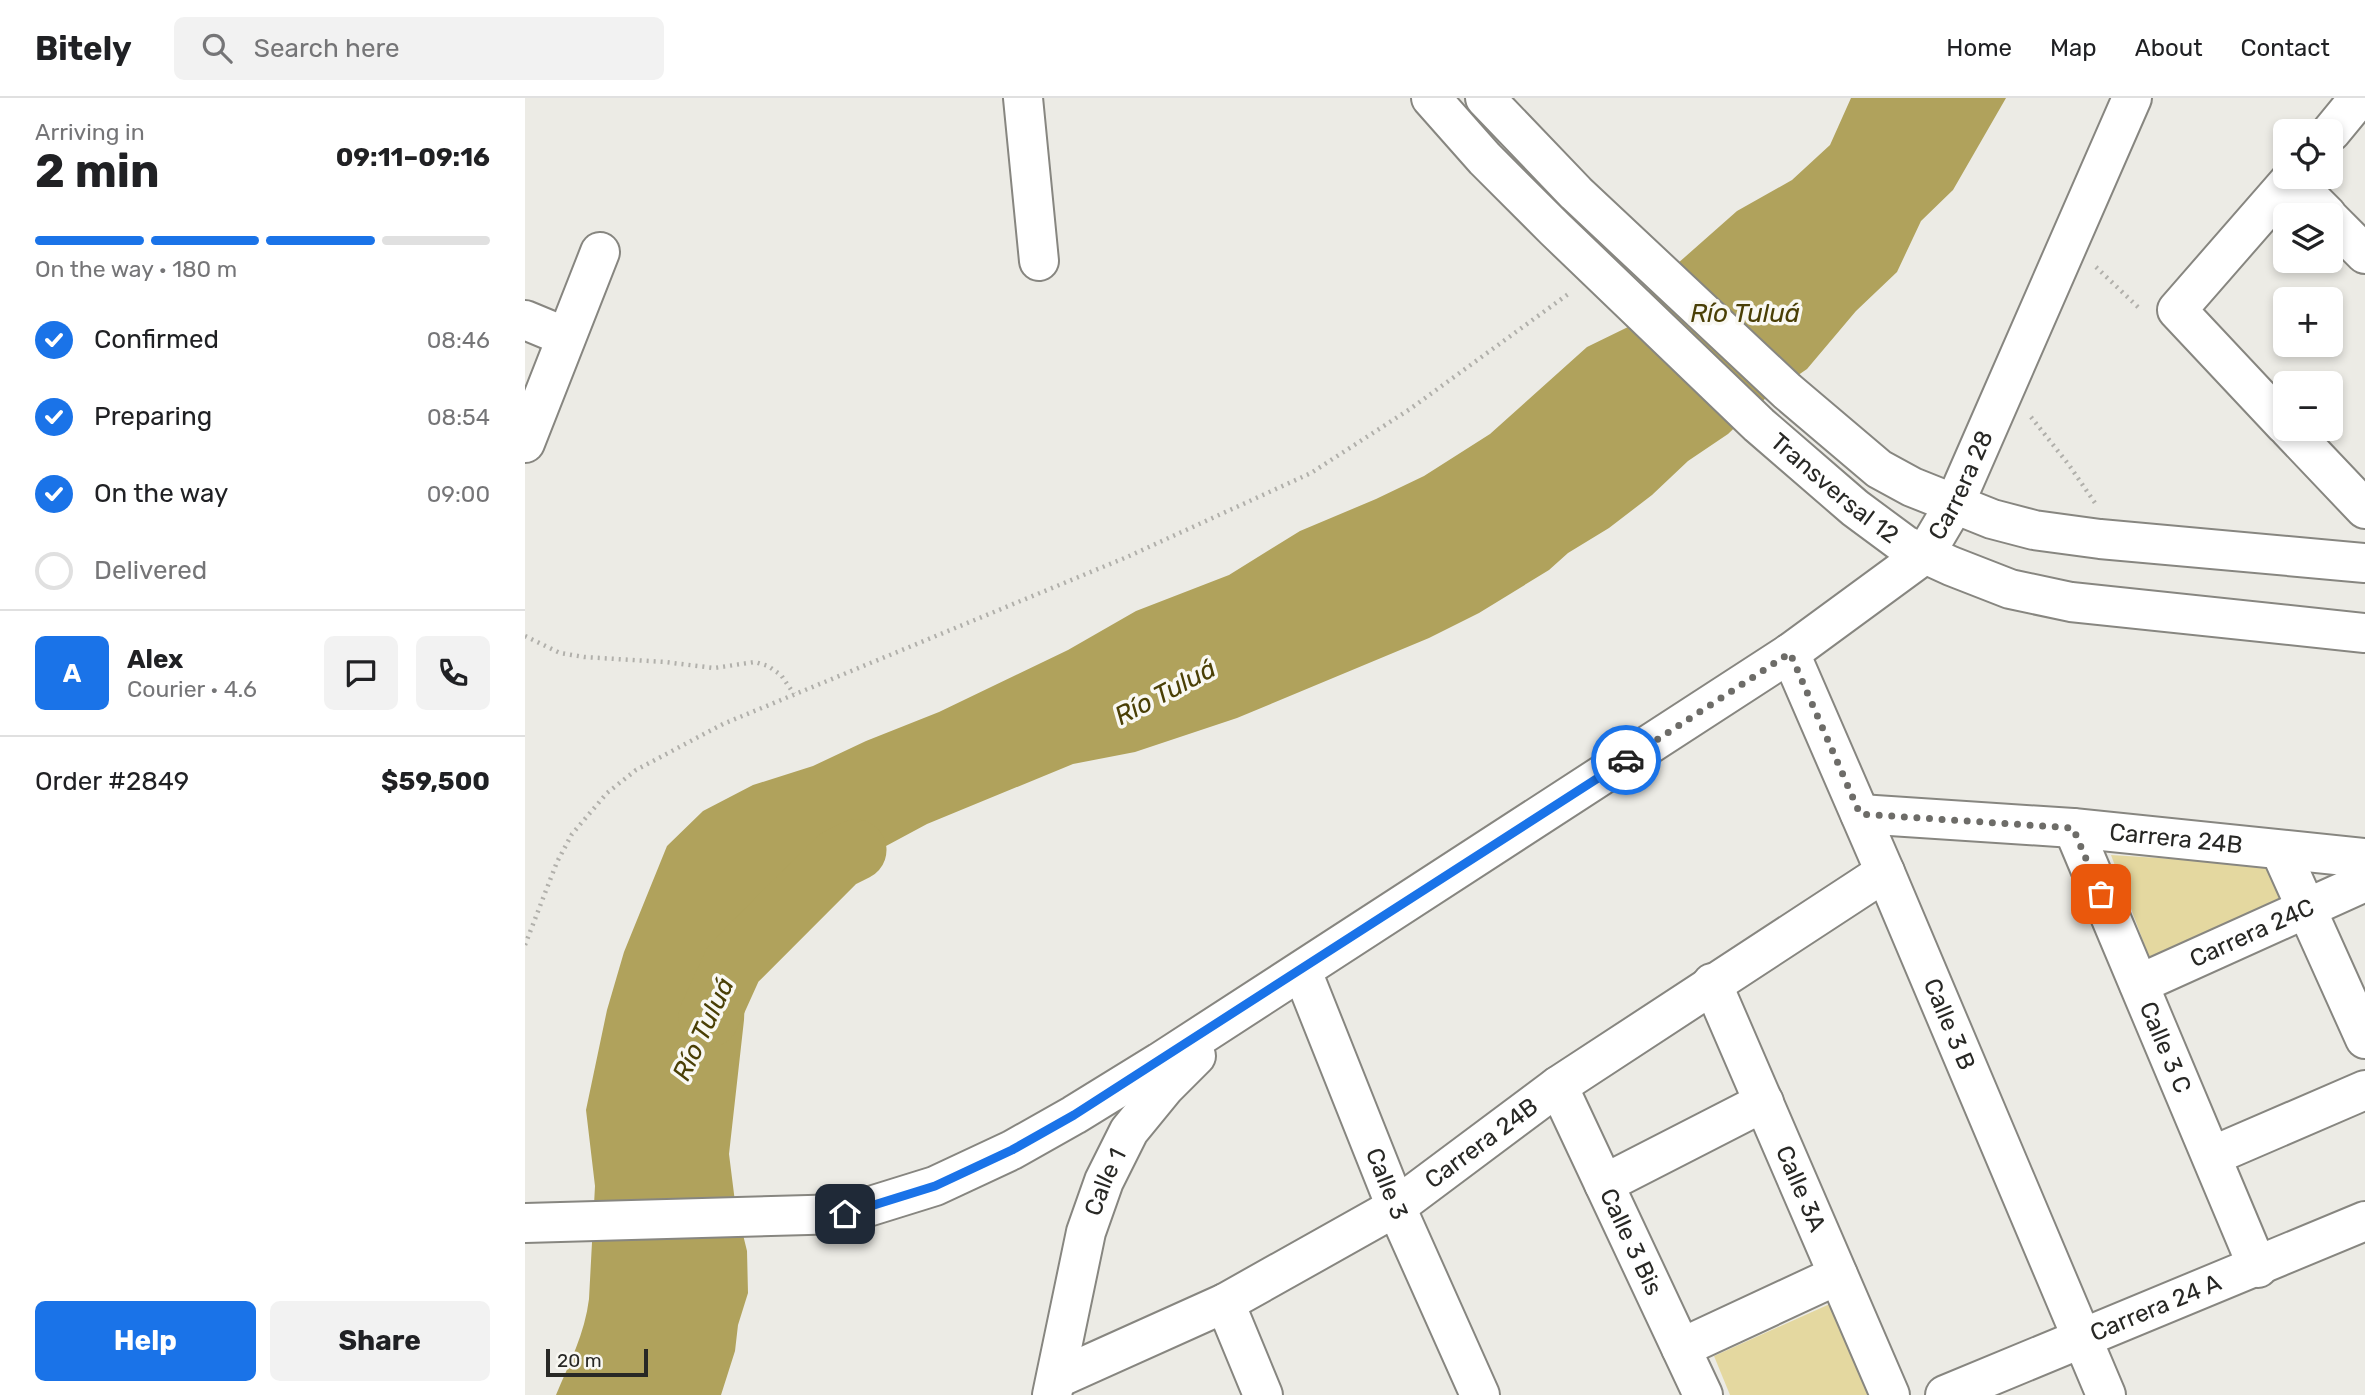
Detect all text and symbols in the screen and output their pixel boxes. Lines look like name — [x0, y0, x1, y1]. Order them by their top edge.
search box — [174, 17, 664, 80]
text: Bitely — [35, 29, 132, 68]
icon: search — [198, 29, 236, 67]
text: Search here — [254, 33, 400, 64]
text: Home — [1946, 34, 2012, 62]
text: Map — [2050, 34, 2097, 62]
text: About — [2135, 34, 2203, 62]
text: Contact — [2241, 34, 2330, 62]
text: Arriving in — [35, 118, 145, 146]
map controls — [2273, 119, 2343, 441]
button: locate — [2273, 119, 2343, 189]
text: 09:11–09:16 — [336, 142, 490, 173]
text: 2 min — [35, 144, 160, 199]
button: layers — [2273, 203, 2343, 273]
text: On the way · 180 m — [35, 255, 237, 283]
button: + — [2273, 287, 2343, 357]
water label: Río Tuluá — [1690, 298, 1800, 329]
icon: check — [35, 321, 73, 359]
text: Confirmed — [94, 324, 219, 355]
text: 08:46 — [427, 326, 490, 354]
button: − — [2273, 371, 2343, 441]
icon: check — [35, 398, 73, 436]
text: Preparing — [94, 401, 212, 432]
text: 08:54 — [427, 403, 490, 431]
street label: Carrera 28 — [1923, 426, 1999, 545]
street label: Transversal 12 — [1765, 427, 1904, 549]
icon: check — [35, 475, 73, 513]
text: On the way — [94, 478, 228, 509]
text: 09:00 — [427, 480, 490, 508]
text: Delivered — [94, 555, 207, 586]
button: chat — [324, 636, 398, 710]
button: phone — [416, 636, 490, 710]
text: Alex — [127, 644, 183, 675]
water label: Río Tuluá — [1109, 653, 1221, 732]
text: A — [63, 658, 81, 689]
text: Courier · 4.6 — [127, 675, 257, 703]
courier — [1591, 725, 1661, 795]
icon: car — [1607, 741, 1645, 779]
text: Order #2849 — [35, 766, 189, 797]
text: $59,500 — [381, 766, 490, 797]
street label: Carrera 24B — [2108, 818, 2244, 859]
pin — [2071, 864, 2131, 924]
icon: bag — [2082, 875, 2120, 913]
street label: Carrera 24C — [2185, 893, 2319, 973]
water label: Río Tuluá — [666, 973, 741, 1086]
street label: Calle 3 B — [1918, 974, 1981, 1074]
street label: Calle 3 C — [2134, 997, 2197, 1097]
street label: Carrera 24B — [1420, 1092, 1543, 1194]
street label: Calle 3A — [1770, 1141, 1832, 1236]
street label: Calle 1 — [1079, 1144, 1132, 1219]
street label: Calle 3 — [1360, 1144, 1414, 1224]
pin — [815, 1184, 875, 1244]
street label: Calle 3 Bis — [1594, 1184, 1668, 1300]
icon: home — [826, 1195, 864, 1233]
street label: Carrera 24 A — [2086, 1268, 2225, 1347]
button: Help — [35, 1301, 256, 1381]
button: Share — [270, 1301, 490, 1381]
scale bar — [546, 1346, 647, 1378]
text: 20 m — [557, 1349, 602, 1372]

